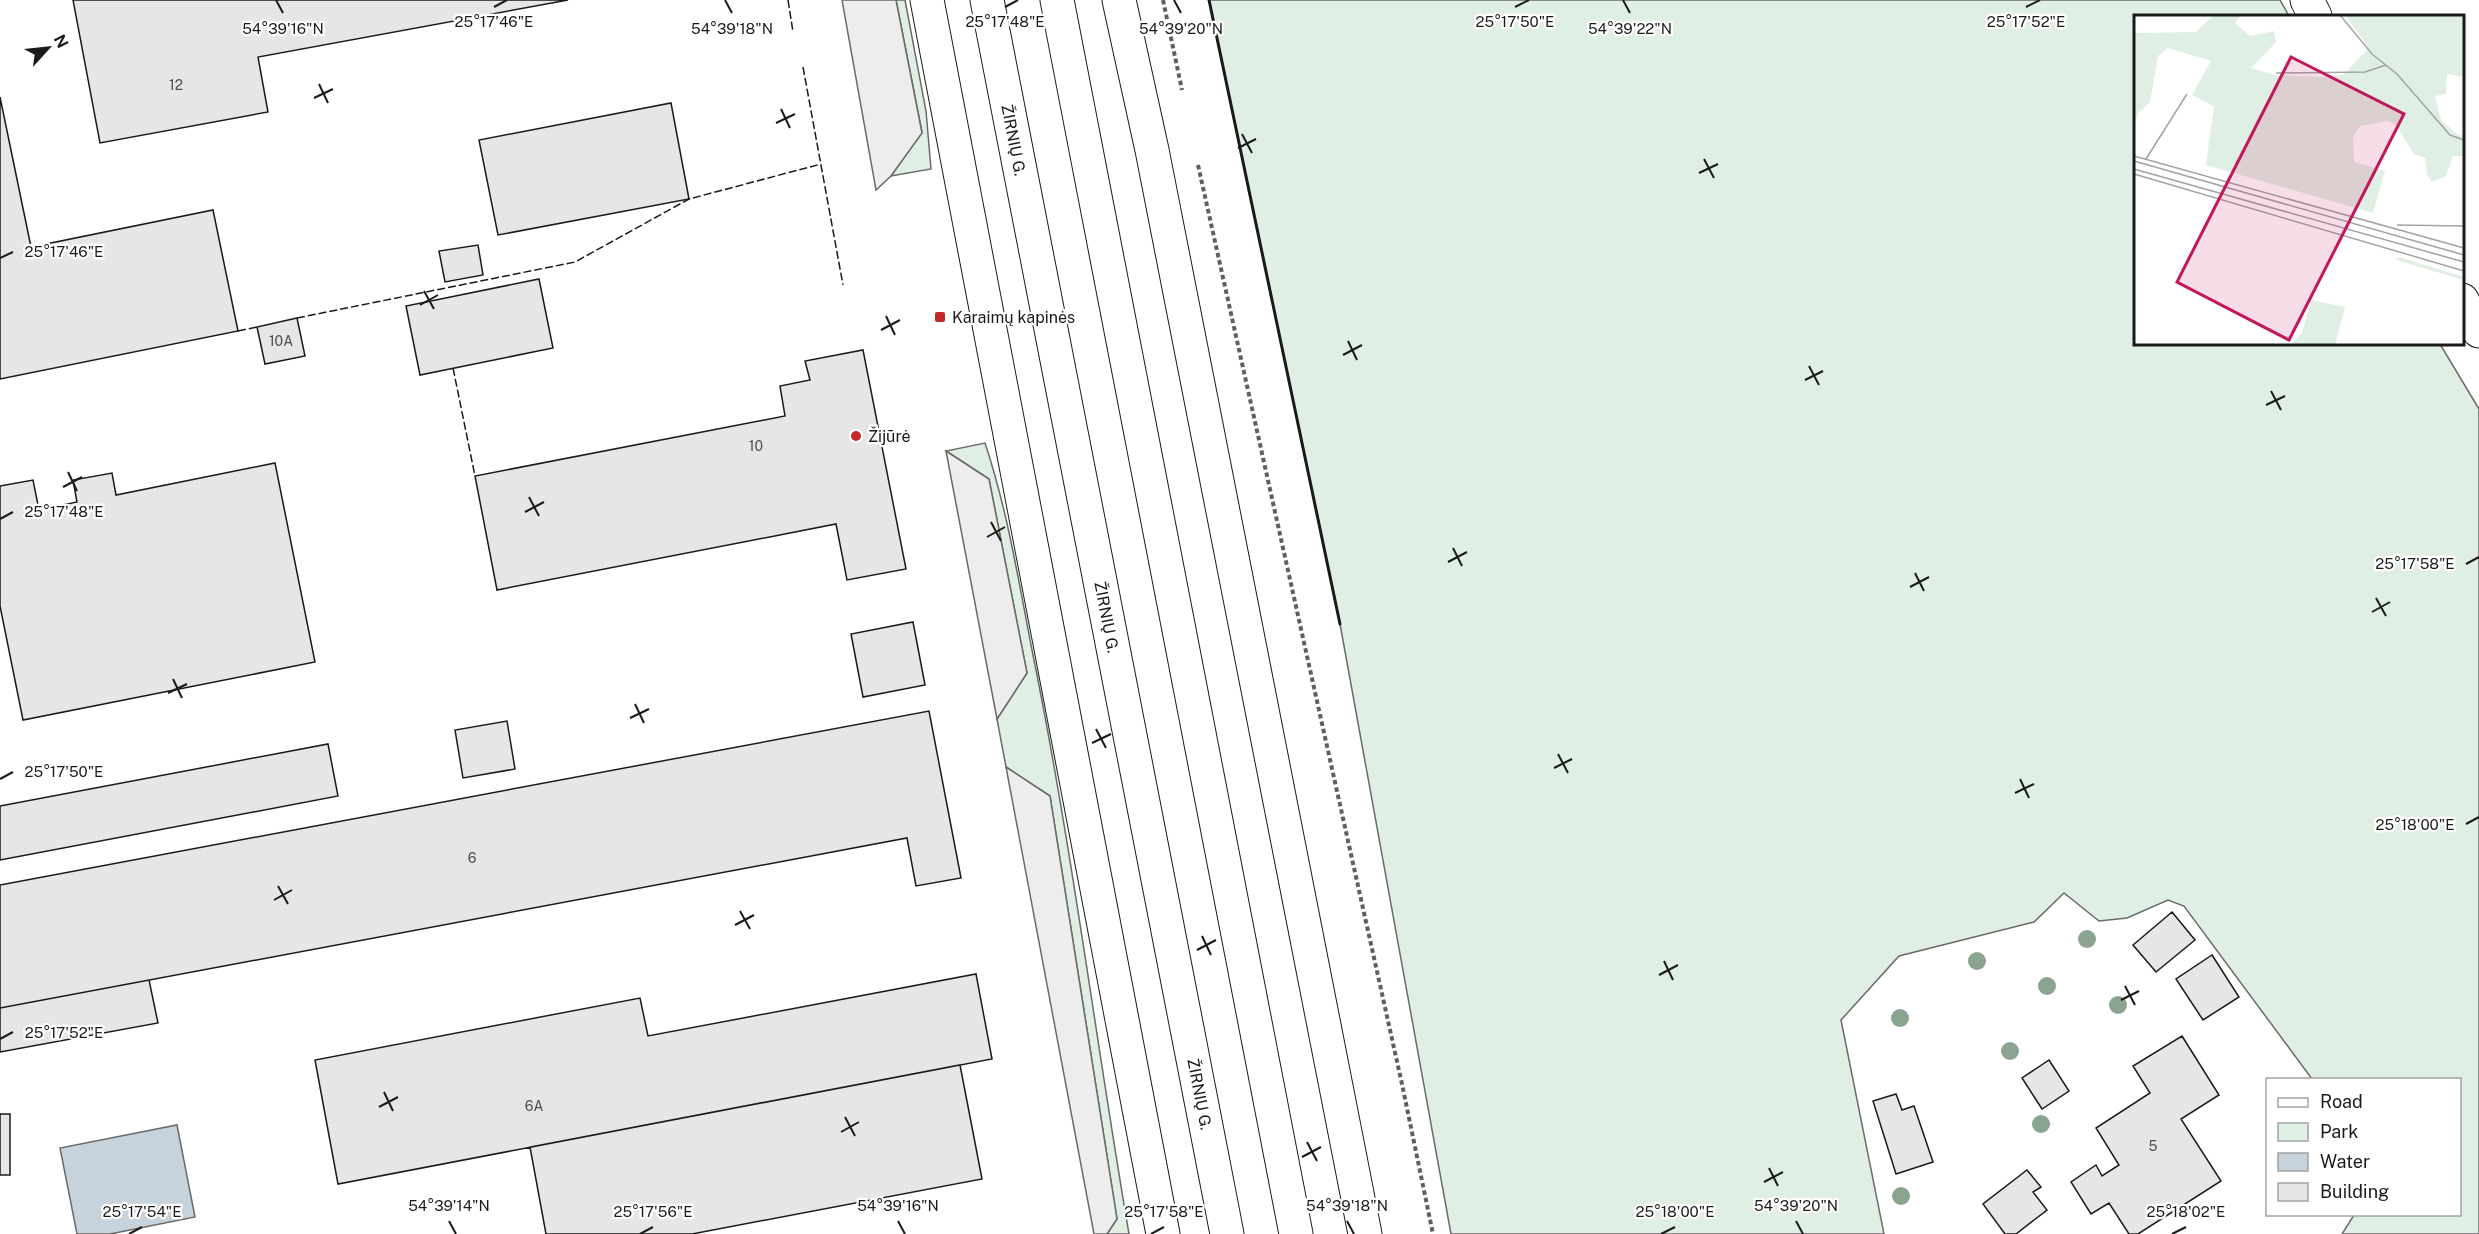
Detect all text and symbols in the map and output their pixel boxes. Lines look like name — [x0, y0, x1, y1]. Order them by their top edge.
text: 25°17'46"E — [455, 13, 533, 30]
text: 25°17'48"E — [965, 13, 1045, 30]
text: 25°17'50"E — [1476, 13, 1554, 30]
text: 25°17'52"E — [1987, 13, 2065, 30]
inset map — [2134, 15, 2464, 345]
north arrow — [18, 18, 78, 78]
text: 54°39'16"N — [242, 20, 324, 37]
text: 54°39'18"N — [691, 20, 773, 37]
text: 54°39'20"N — [1139, 20, 1223, 37]
text: 54°39'22"N — [1588, 20, 1672, 37]
text: N — [50, 32, 72, 51]
house number: 12 — [169, 77, 183, 93]
street label: ŽIRNIŲ G. — [997, 103, 1031, 177]
text: 25°17'46"E — [25, 243, 103, 260]
place label: Karaimų kapinės — [952, 308, 1075, 327]
marker: Karaimų kapinės — [933, 310, 947, 324]
house number: 10A — [269, 333, 293, 349]
place label: Žijūrė — [868, 426, 911, 446]
marker: Žijūrė — [849, 429, 863, 443]
house number: 10 — [749, 438, 763, 454]
text: 25°17'48"E — [24, 503, 104, 520]
text: 25°17'58"E — [2375, 555, 2455, 572]
street label: ŽIRNIŲ G. — [1090, 580, 1124, 654]
text: 25°17'50"E — [25, 763, 103, 780]
text: 25°18'00"E — [2376, 816, 2454, 833]
house number: 6 — [468, 850, 477, 866]
text: 25°17'52"E — [25, 1024, 103, 1041]
street label: ŽIRNIŲ G. — [1183, 1057, 1217, 1131]
legend — [2266, 1078, 2461, 1216]
text: Road — [2320, 1091, 2363, 1112]
house number: 6A — [525, 1098, 543, 1114]
text: Park — [2320, 1121, 2358, 1142]
house number: 5 — [2149, 1138, 2158, 1154]
text: Water — [2320, 1151, 2370, 1172]
text: Building — [2320, 1181, 2389, 1202]
text: 54°39'14"N — [408, 1197, 490, 1214]
text: 54°39'16"N — [857, 1197, 939, 1214]
text: 54°39'18"N — [1306, 1197, 1388, 1214]
text: 54°39'20"N — [1754, 1197, 1838, 1214]
text: 25°17'54"E — [102, 1203, 182, 1220]
text: 25°17'56"E — [614, 1203, 692, 1220]
text: 25°17'58"E — [1124, 1203, 1204, 1220]
text: 25°18'00"E — [1636, 1203, 1714, 1220]
text: 25°18'02"E — [2147, 1203, 2225, 1220]

